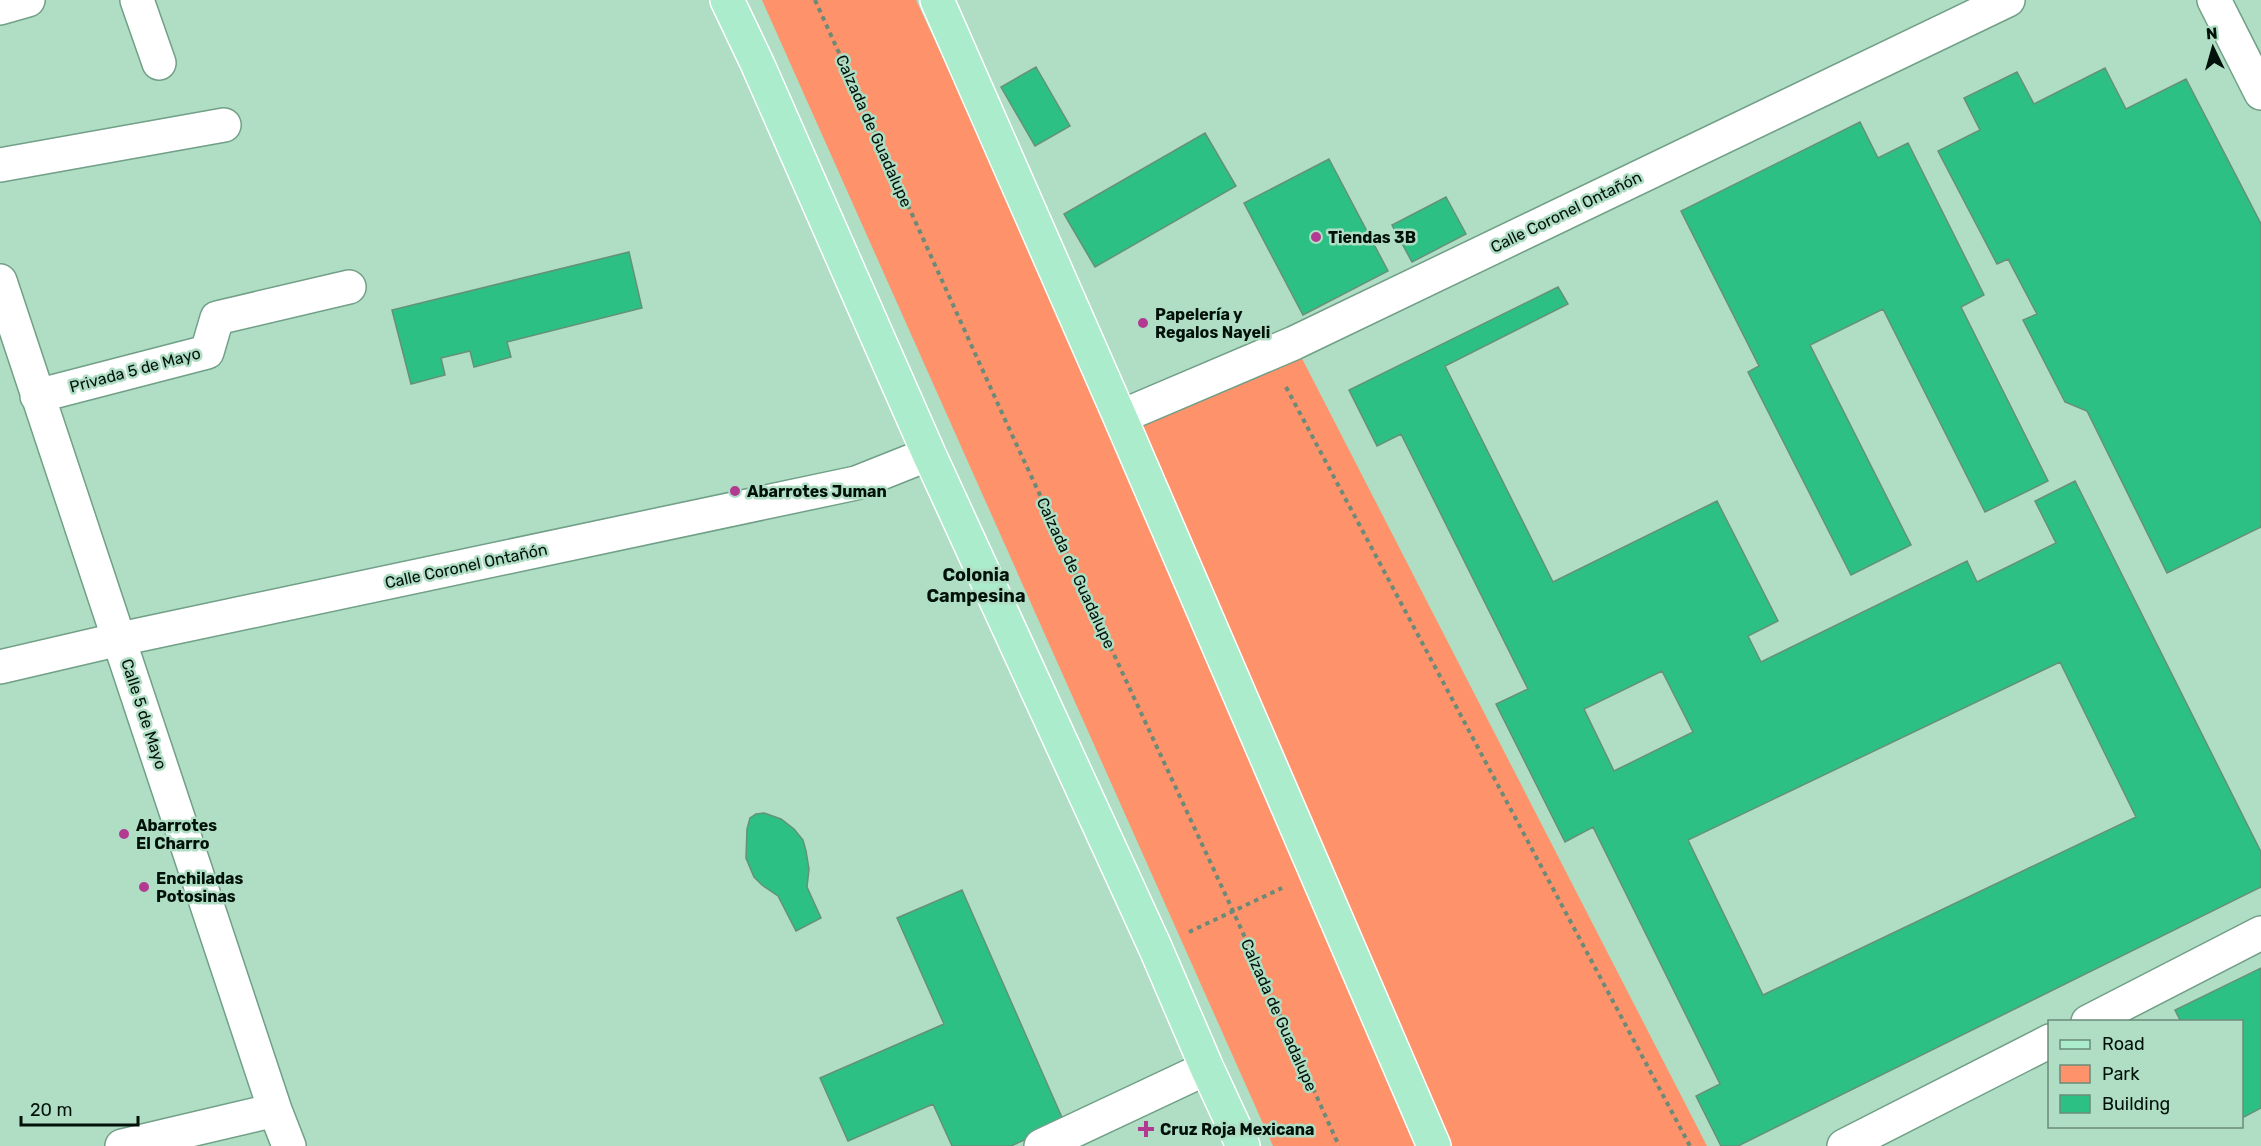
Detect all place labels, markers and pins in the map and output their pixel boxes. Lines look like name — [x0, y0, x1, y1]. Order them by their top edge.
place label: Tiendas 3B — [1328, 228, 1416, 247]
marker: Tiendas 3B — [1309, 230, 1323, 244]
place label: Papelería y Regalos Nayeli — [1155, 305, 1270, 342]
marker: Papelería y Regalos Nayeli — [1136, 316, 1150, 330]
place label: Abarrotes Juman — [747, 482, 887, 501]
marker: Abarrotes Juman — [728, 484, 742, 498]
place label: Abarrotes El Charro — [136, 816, 217, 853]
marker: Abarrotes El Charro — [117, 827, 131, 841]
place label: Enchiladas Potosinas — [156, 869, 243, 906]
marker: Enchiladas Potosinas — [137, 880, 151, 894]
marker: Cruz Roja Mexicana — [1137, 1120, 1155, 1138]
place label: Cruz Roja Mexicana — [1160, 1120, 1315, 1139]

